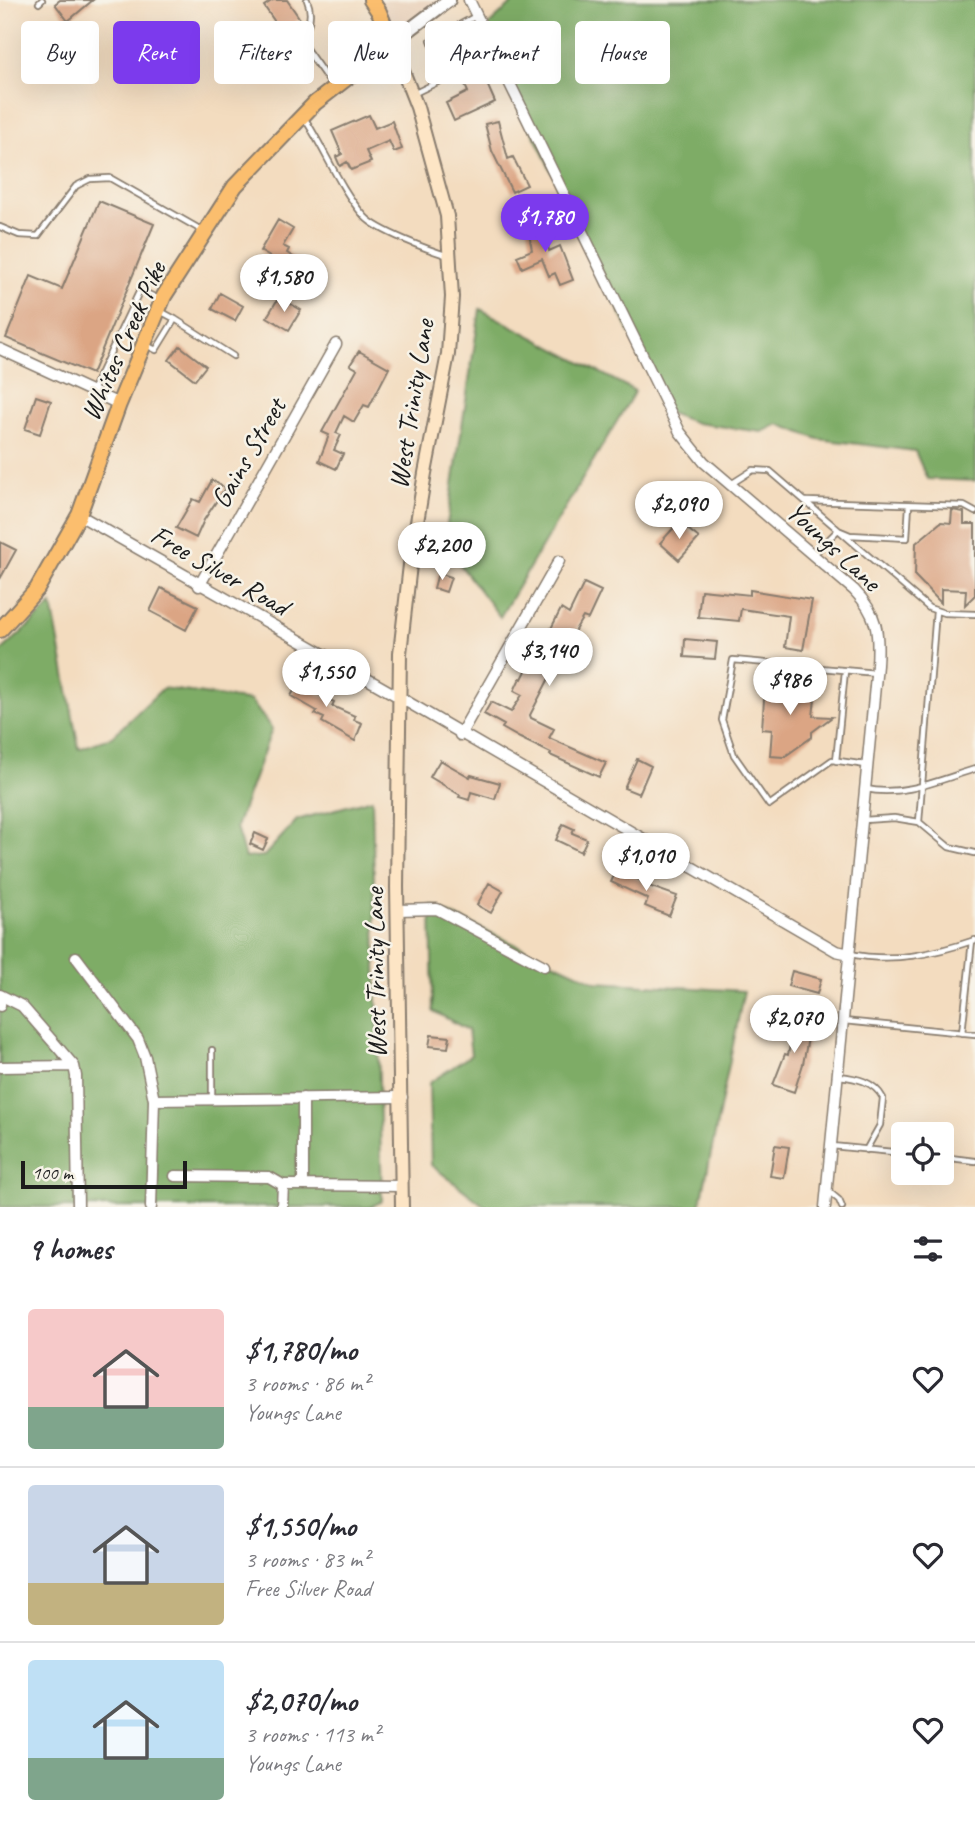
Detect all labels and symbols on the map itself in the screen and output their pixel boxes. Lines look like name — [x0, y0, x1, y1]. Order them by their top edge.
pin: $1,780 — [488, 194, 602, 254]
street label: Whites Creek Pike — [72, 254, 174, 426]
pin: $1,580 — [227, 254, 341, 314]
street label: West Trinity Lane — [380, 315, 442, 491]
street label: Gains Street — [203, 390, 295, 514]
pin: $2,090 — [622, 482, 736, 541]
street label: Youngs Lane — [779, 493, 890, 600]
street label: Free Silver Road — [145, 516, 299, 626]
pin: $2,200 — [385, 522, 499, 582]
pin: $3,140 — [492, 628, 606, 688]
pin: $1,550 — [269, 650, 383, 709]
pin: $986 — [749, 658, 831, 717]
pin: $1,010 — [589, 834, 703, 893]
street label: West Trinity Lane — [356, 886, 394, 1059]
pin: $2,070 — [737, 996, 851, 1055]
scale bar — [21, 1158, 187, 1190]

